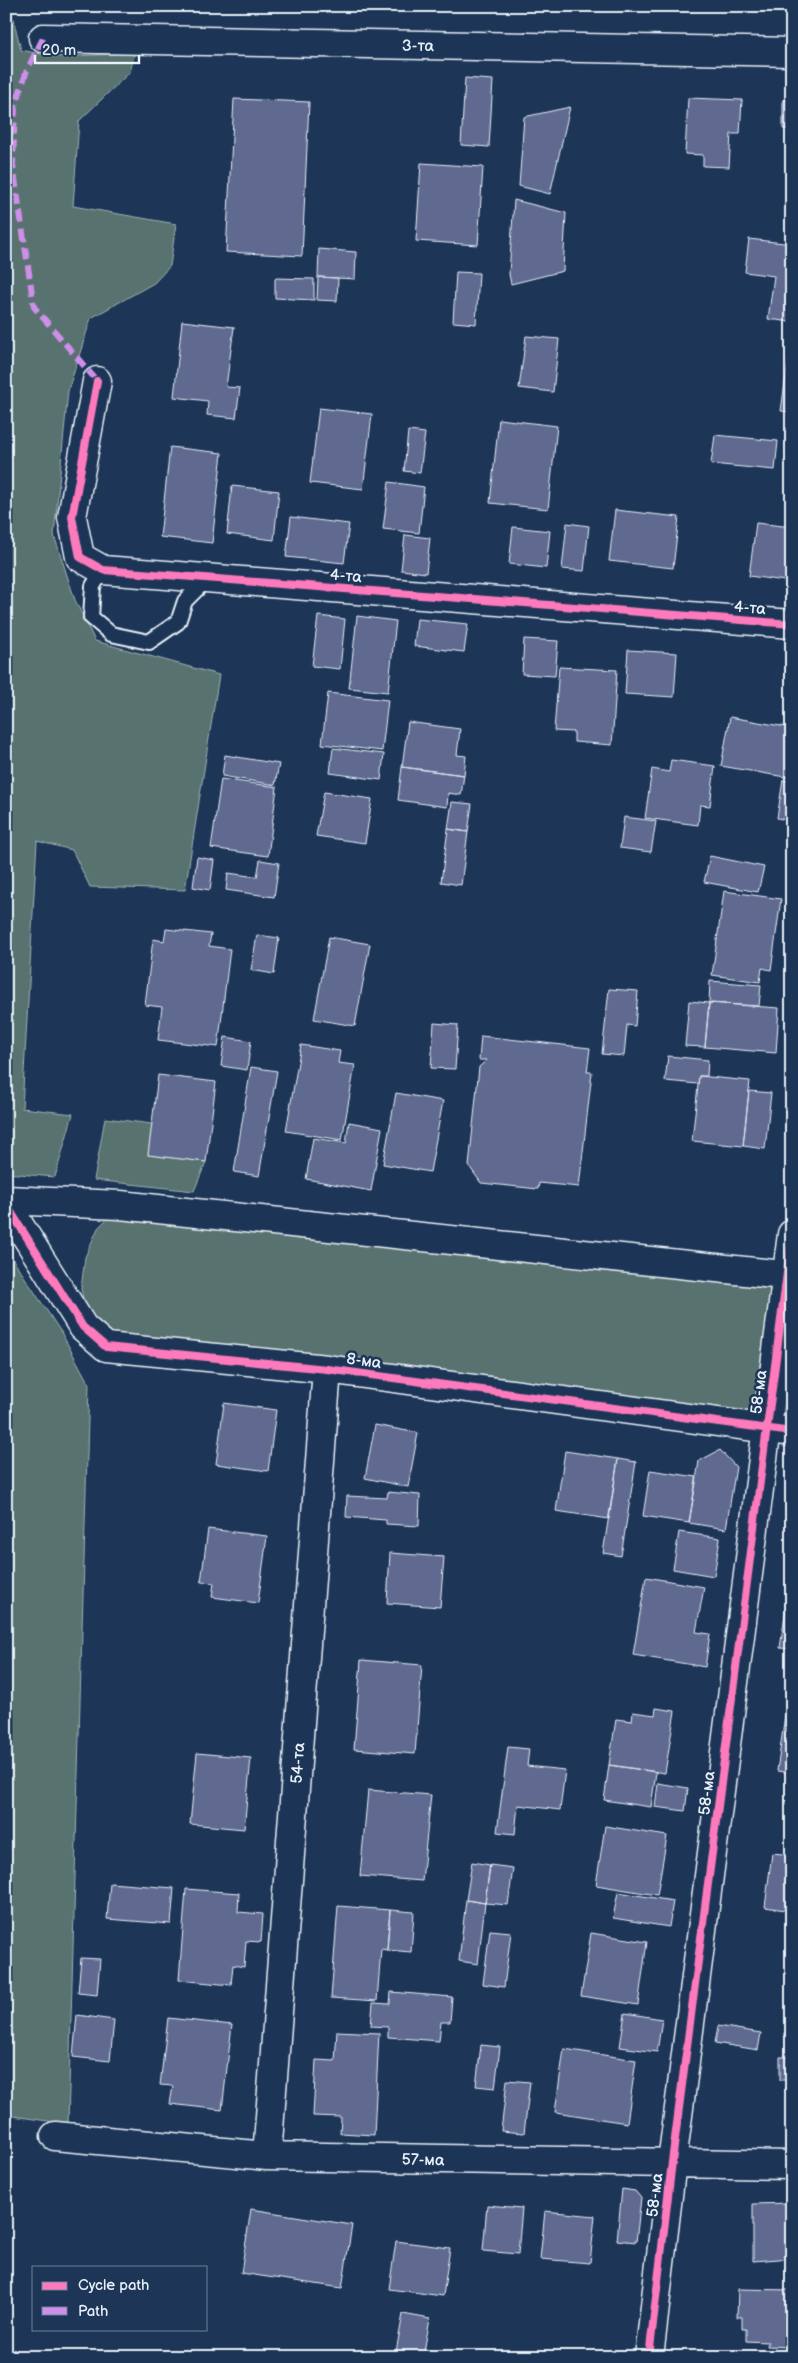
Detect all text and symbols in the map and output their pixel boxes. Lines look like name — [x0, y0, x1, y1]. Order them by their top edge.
scale bar — [35, 32, 139, 64]
street label: 3-та — [402, 37, 435, 56]
text: 20 m — [42, 41, 76, 60]
street label: 4-та — [329, 566, 363, 587]
street label: 4-та — [733, 598, 767, 619]
street label: 8-ма — [345, 1350, 383, 1373]
street label: 58-ма — [747, 1368, 772, 1415]
street label: 54-та — [288, 1741, 309, 1784]
street label: 58-ма — [695, 1769, 720, 1816]
street label: 57-ма — [401, 2151, 445, 2170]
street label: 58-ма — [643, 2171, 668, 2218]
legend — [32, 2266, 208, 2330]
text: Cycle path — [78, 2276, 149, 2295]
text: Path — [78, 2302, 108, 2321]

